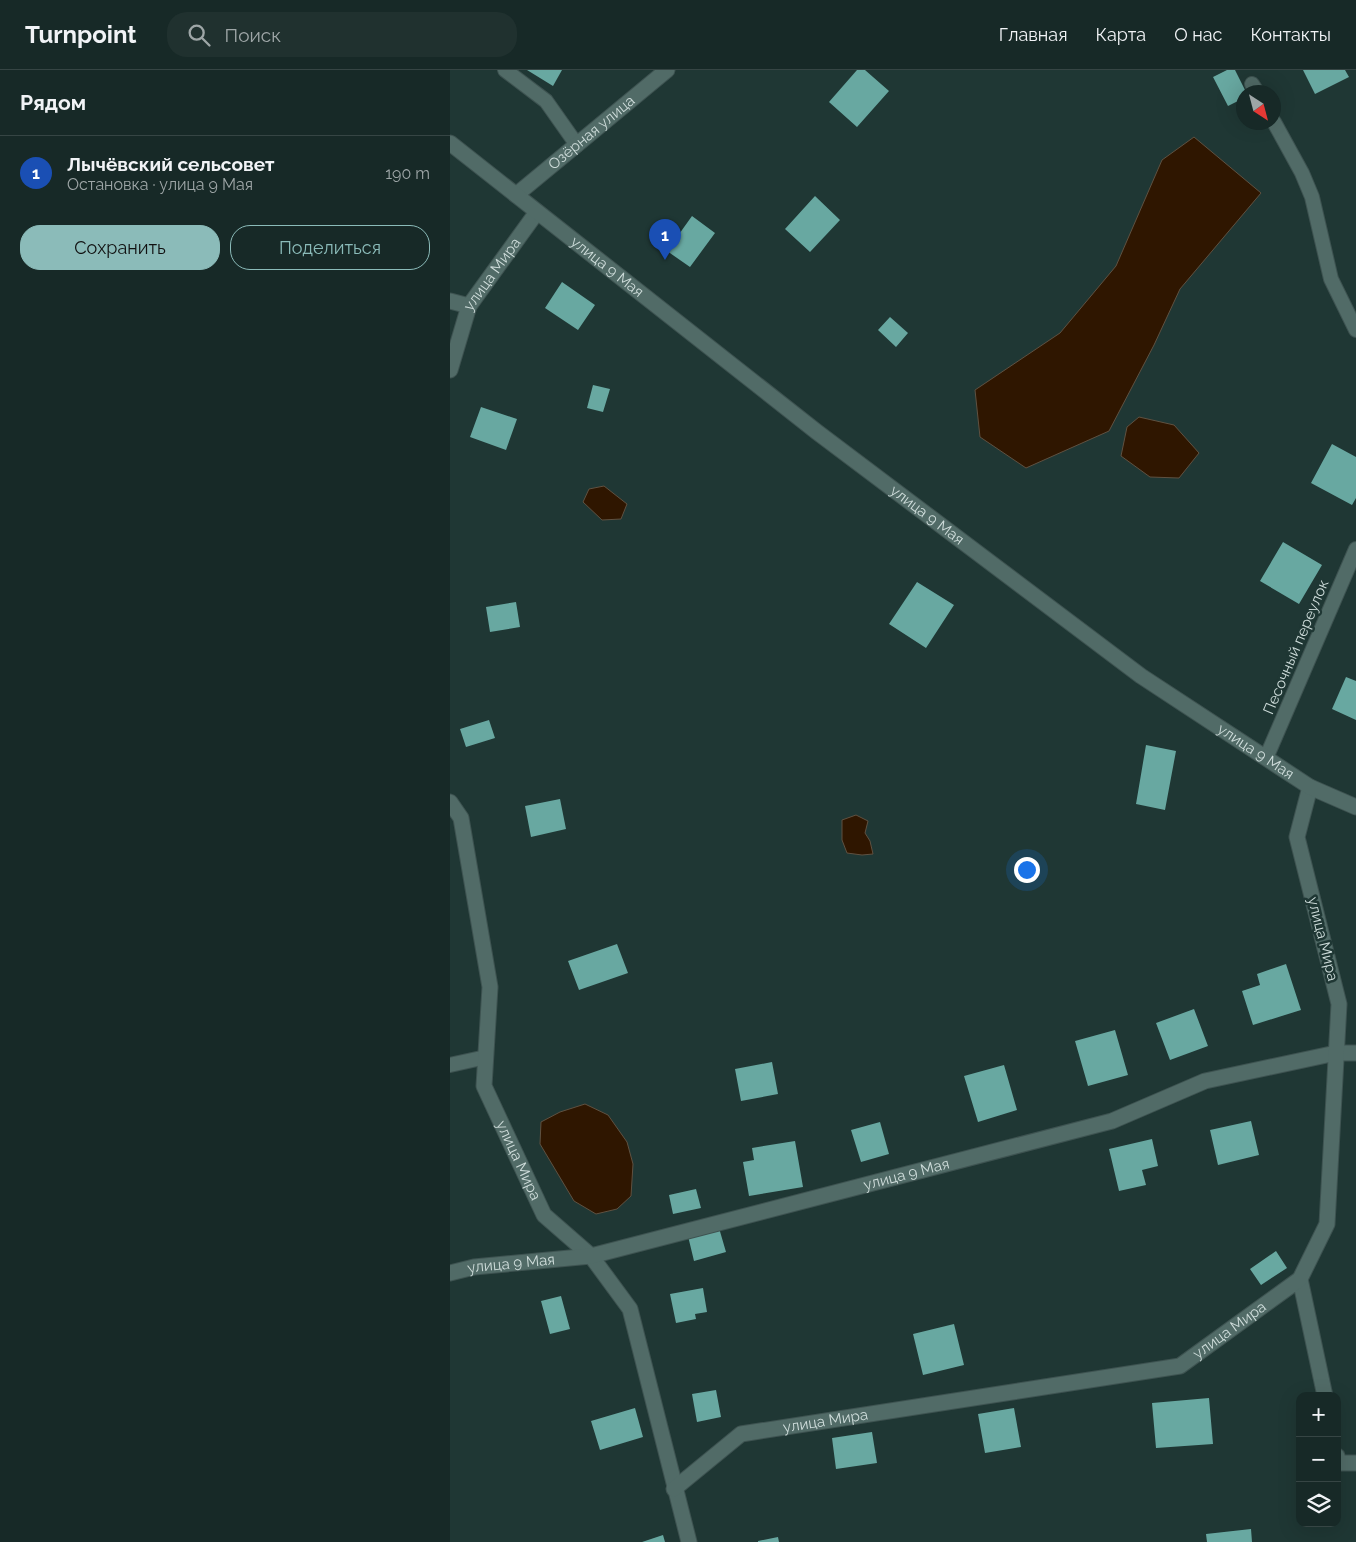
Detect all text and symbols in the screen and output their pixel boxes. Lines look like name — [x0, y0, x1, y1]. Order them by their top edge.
search box — [167, 12, 517, 57]
text: Turnpoint — [25, 20, 137, 49]
icon: search — [185, 21, 213, 49]
text: Поиск — [225, 24, 281, 46]
text: Главная — [999, 24, 1067, 45]
text: Карта — [1095, 24, 1146, 45]
text: О нас — [1174, 24, 1222, 45]
text: Контакты — [1250, 24, 1331, 45]
north arrow — [1236, 85, 1281, 130]
text: Рядом — [20, 90, 86, 115]
street label: Озёрная улица — [545, 91, 638, 174]
text: Лычёвский сельсовет — [67, 153, 275, 175]
text: 1 — [32, 164, 40, 183]
text: 190 m — [385, 164, 430, 183]
text: Остановка · улица 9 Мая — [67, 175, 253, 194]
pin: 1 — [649, 219, 681, 260]
button: Сохранить — [20, 225, 220, 270]
button: Поделиться — [230, 225, 430, 270]
street label: улица 9 Мая — [567, 232, 647, 301]
street label: улица Мира — [460, 234, 524, 314]
street label: улица 9 Мая — [887, 481, 968, 549]
street label: Песочный переулок — [1259, 577, 1333, 717]
street label: улица 9 Мая — [1214, 720, 1297, 783]
your location — [1014, 857, 1040, 883]
street label: улица Мира — [1304, 895, 1342, 983]
street label: улица Мира — [492, 1118, 545, 1203]
street label: улица 9 Мая — [861, 1155, 951, 1194]
street label: улица 9 Мая — [465, 1250, 556, 1277]
street label: улица Мира — [1189, 1298, 1269, 1363]
map controls — [1296, 1392, 1341, 1527]
button: + — [1296, 1392, 1341, 1437]
street label: улица Мира — [782, 1405, 869, 1436]
button: − — [1296, 1437, 1341, 1482]
button: layers — [1296, 1482, 1341, 1527]

